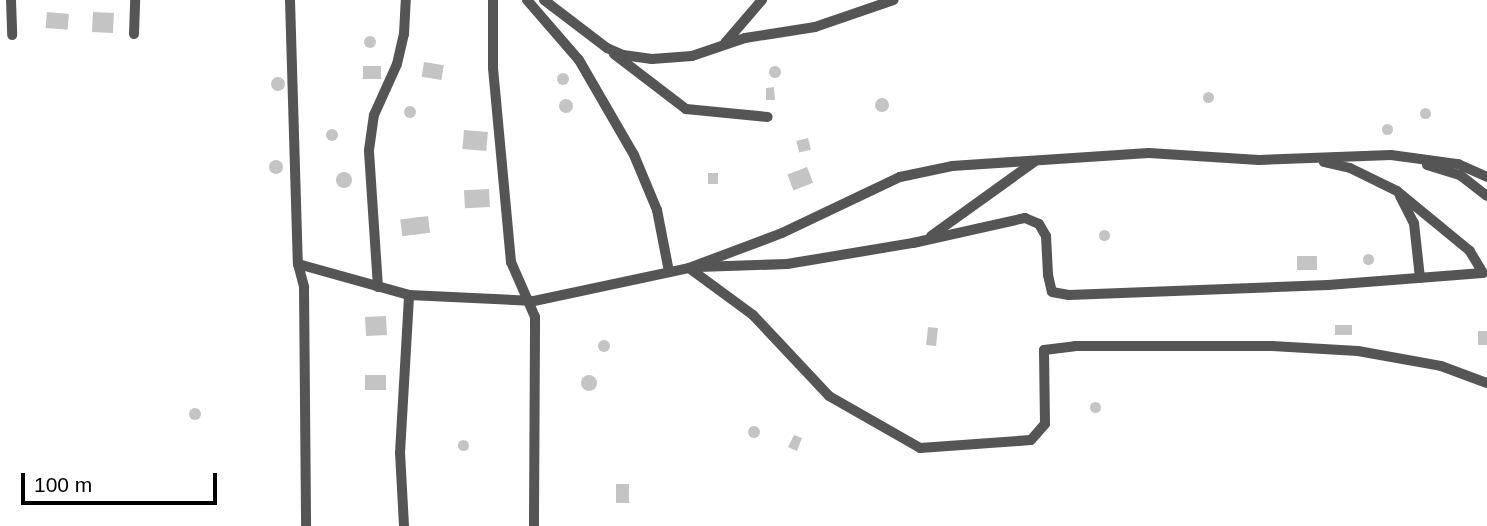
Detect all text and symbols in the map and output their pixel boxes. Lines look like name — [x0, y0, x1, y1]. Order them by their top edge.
scale bar — [24, 460, 220, 504]
text: 100 m — [34, 473, 92, 496]

